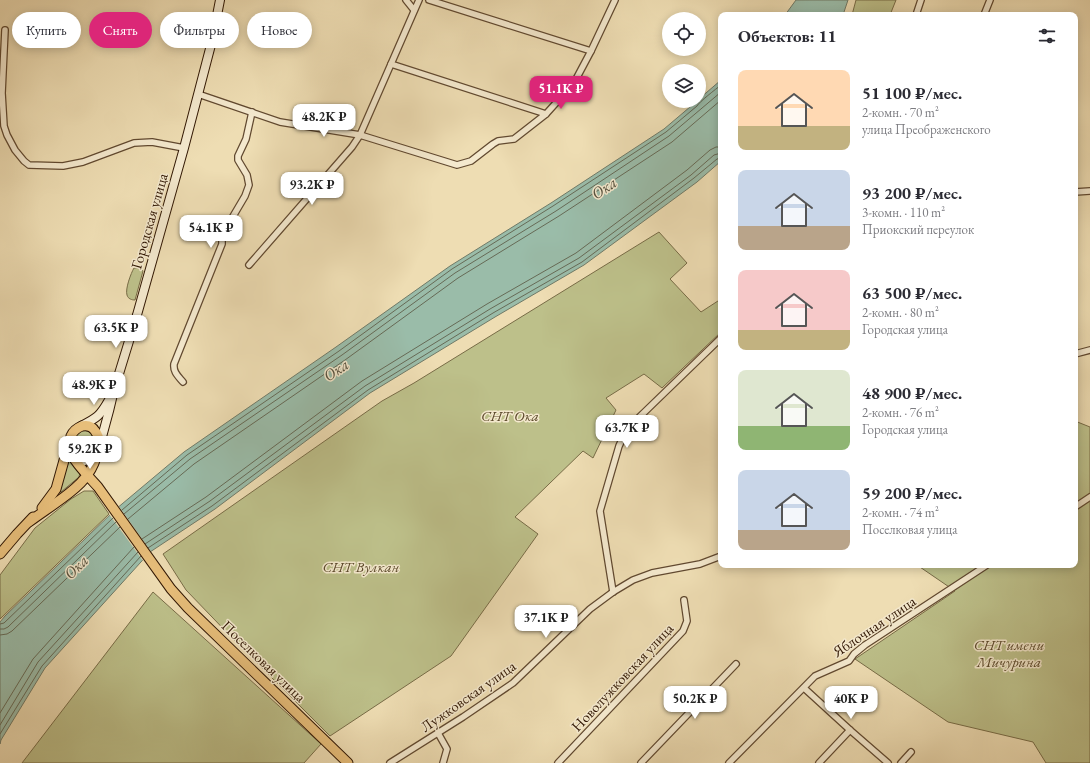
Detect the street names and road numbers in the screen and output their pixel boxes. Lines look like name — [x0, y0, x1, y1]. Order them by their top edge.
street label: Городская улица — [126, 171, 172, 271]
street label: Яблочная улица — [828, 591, 919, 661]
street label: Поселковая улица — [218, 616, 310, 706]
street label: Новолужковская улица — [567, 619, 677, 735]
street label: Лужковская улица — [417, 656, 519, 736]

